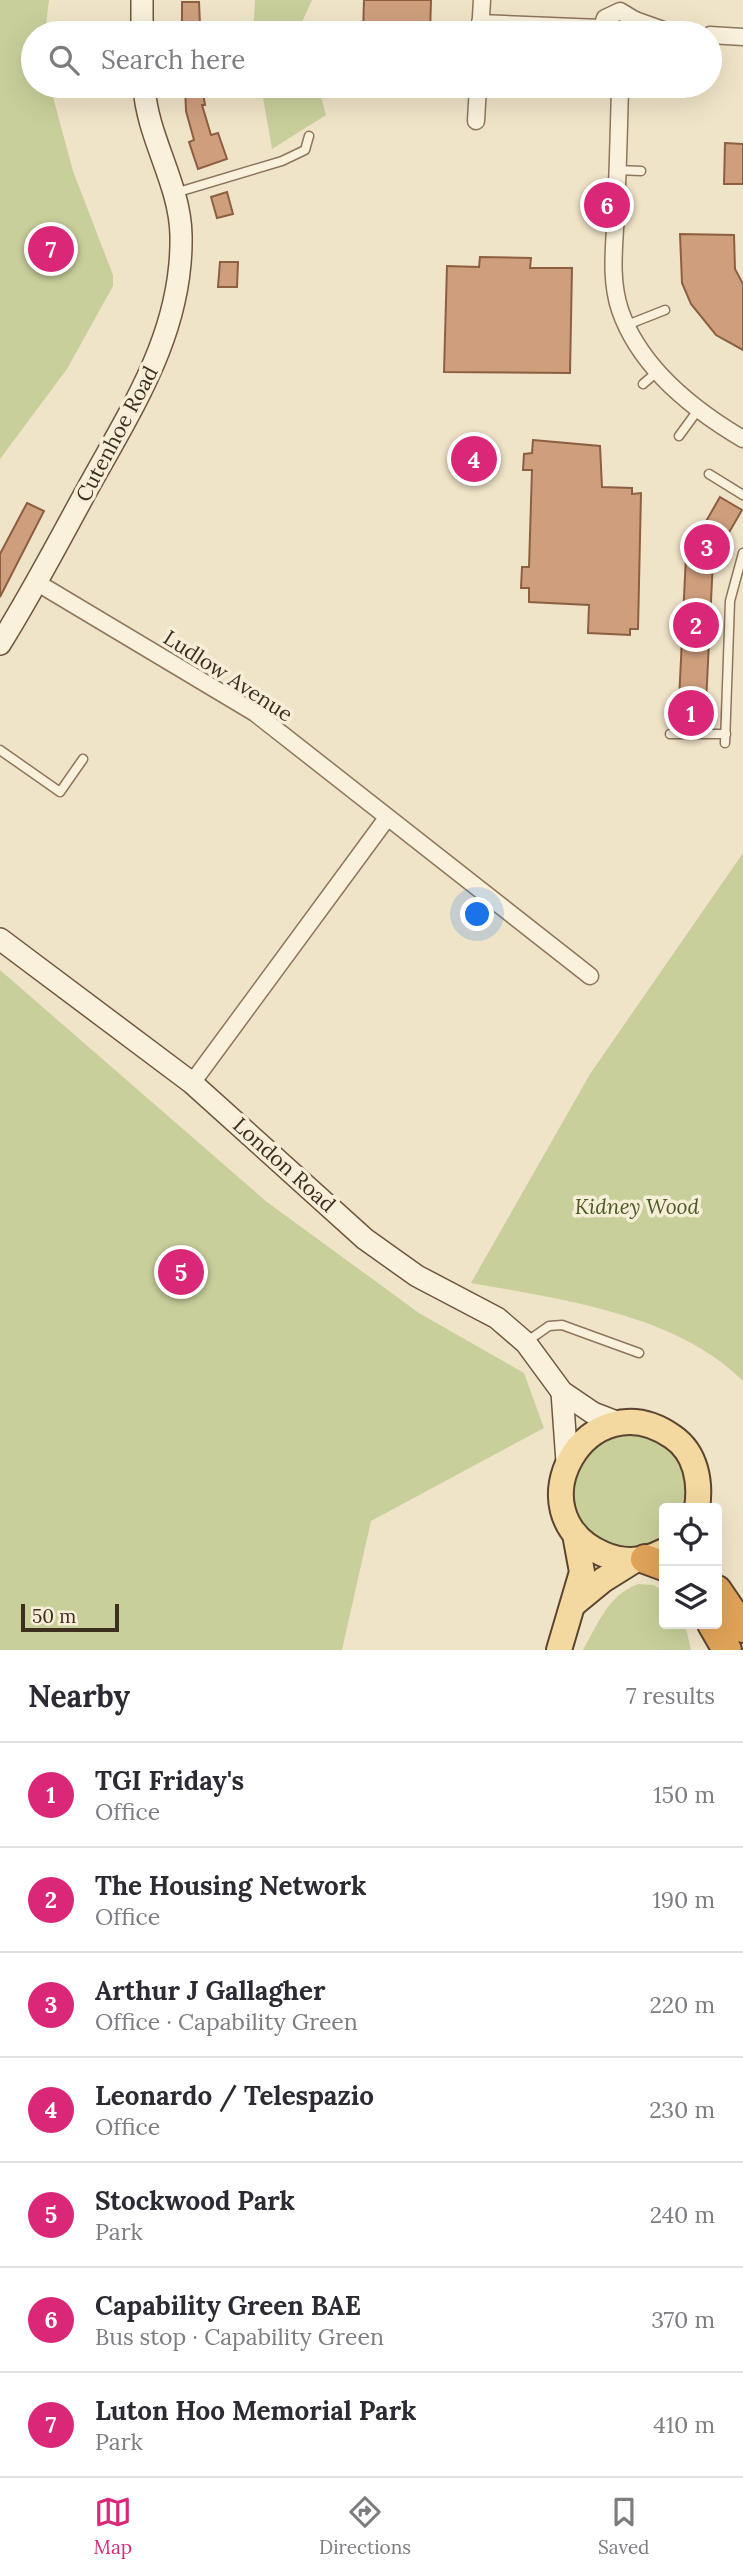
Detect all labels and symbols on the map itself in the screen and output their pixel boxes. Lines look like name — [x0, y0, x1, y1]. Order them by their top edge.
pin: 6 — [584, 179, 630, 231]
pin: 7 — [28, 223, 74, 275]
street label: Cutenhoe Road — [69, 361, 164, 506]
pin: 4 — [451, 433, 497, 485]
pin: 3 — [684, 521, 730, 573]
pin: 2 — [673, 599, 719, 651]
street label: Ludlow Avenue — [159, 624, 298, 727]
pin: 1 — [668, 687, 714, 739]
your location — [460, 897, 494, 931]
street label: London Road — [227, 1111, 341, 1218]
park label: Kidney Wood — [575, 1193, 700, 1220]
pin: 5 — [158, 1246, 204, 1298]
scale bar — [21, 1601, 119, 1633]

